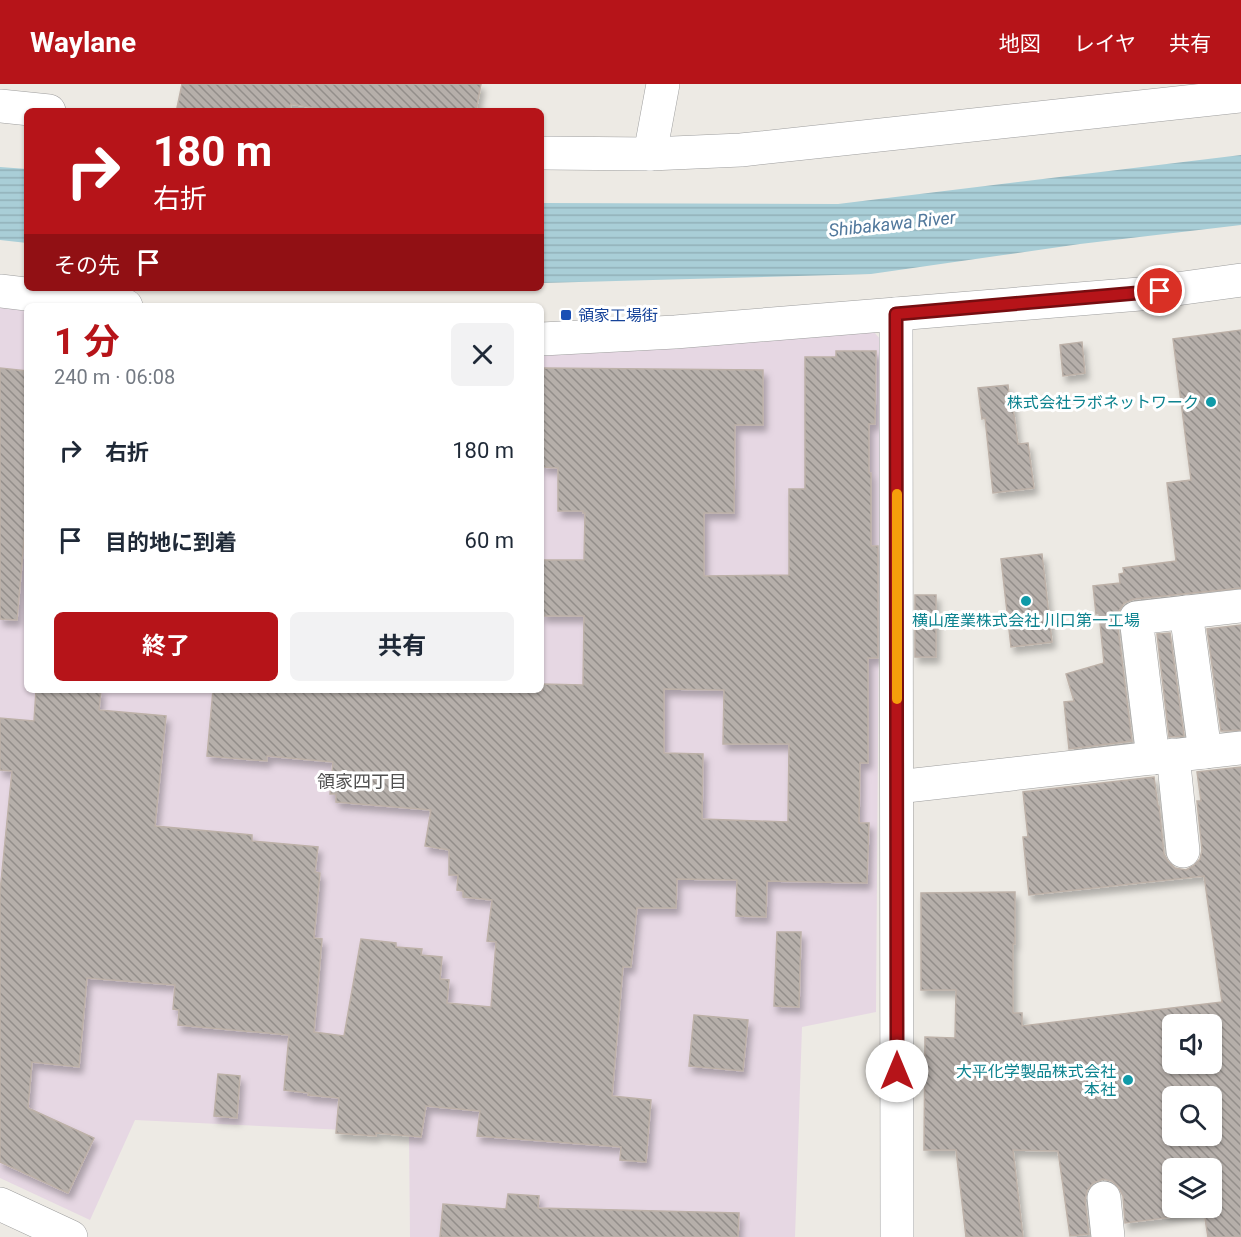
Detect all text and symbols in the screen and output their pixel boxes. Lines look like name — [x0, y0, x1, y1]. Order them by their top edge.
text: Waylane — [30, 26, 136, 59]
text: 地図 — [999, 32, 1041, 56]
text: レイヤ — [1074, 32, 1136, 56]
text: 共有 — [1169, 32, 1211, 56]
text: 180 m — [153, 127, 272, 176]
icon: right — [54, 132, 132, 210]
text: 右折 — [153, 183, 207, 215]
water label: Shibakawa River — [827, 206, 957, 241]
icon: arrive — [132, 246, 165, 279]
text: その先 — [54, 253, 120, 278]
pin — [1134, 265, 1185, 316]
icon: arrive — [1143, 274, 1176, 307]
place label: 領家工場街 — [578, 306, 658, 325]
marker: 領家工場街 — [559, 308, 573, 322]
text: 1 分 — [54, 321, 120, 363]
button: close — [451, 323, 514, 386]
text: 240 m · 06:08 — [54, 365, 175, 389]
place label: 株式会社ラボネットワーク — [1007, 393, 1199, 412]
marker: 株式会社ラボネットワーク — [1204, 395, 1218, 409]
icon: right — [54, 434, 87, 467]
text: 180 m — [452, 438, 514, 463]
text: 右折 — [105, 440, 149, 465]
icon: arrive — [54, 524, 87, 557]
text: 60 m — [465, 528, 514, 553]
text: 目的地に到着 — [105, 530, 237, 555]
marker: 横山産業株式会社 川口第一工場 — [1019, 594, 1033, 608]
place label: 横山産業株式会社 川口第一工場 — [912, 611, 1140, 630]
button: 終了 — [54, 612, 278, 681]
button: 共有 — [290, 612, 514, 681]
district label: 領家四丁目 — [317, 771, 407, 792]
map controls — [1162, 1014, 1222, 1218]
button: sound — [1162, 1014, 1222, 1074]
position arrow — [865, 1039, 929, 1103]
place label: 大平化学製品株式会社 本社 — [956, 1062, 1116, 1099]
marker: 大平化学製品株式会社 本社 — [1121, 1073, 1135, 1087]
button: search — [1162, 1086, 1222, 1146]
button: layers — [1162, 1158, 1222, 1218]

